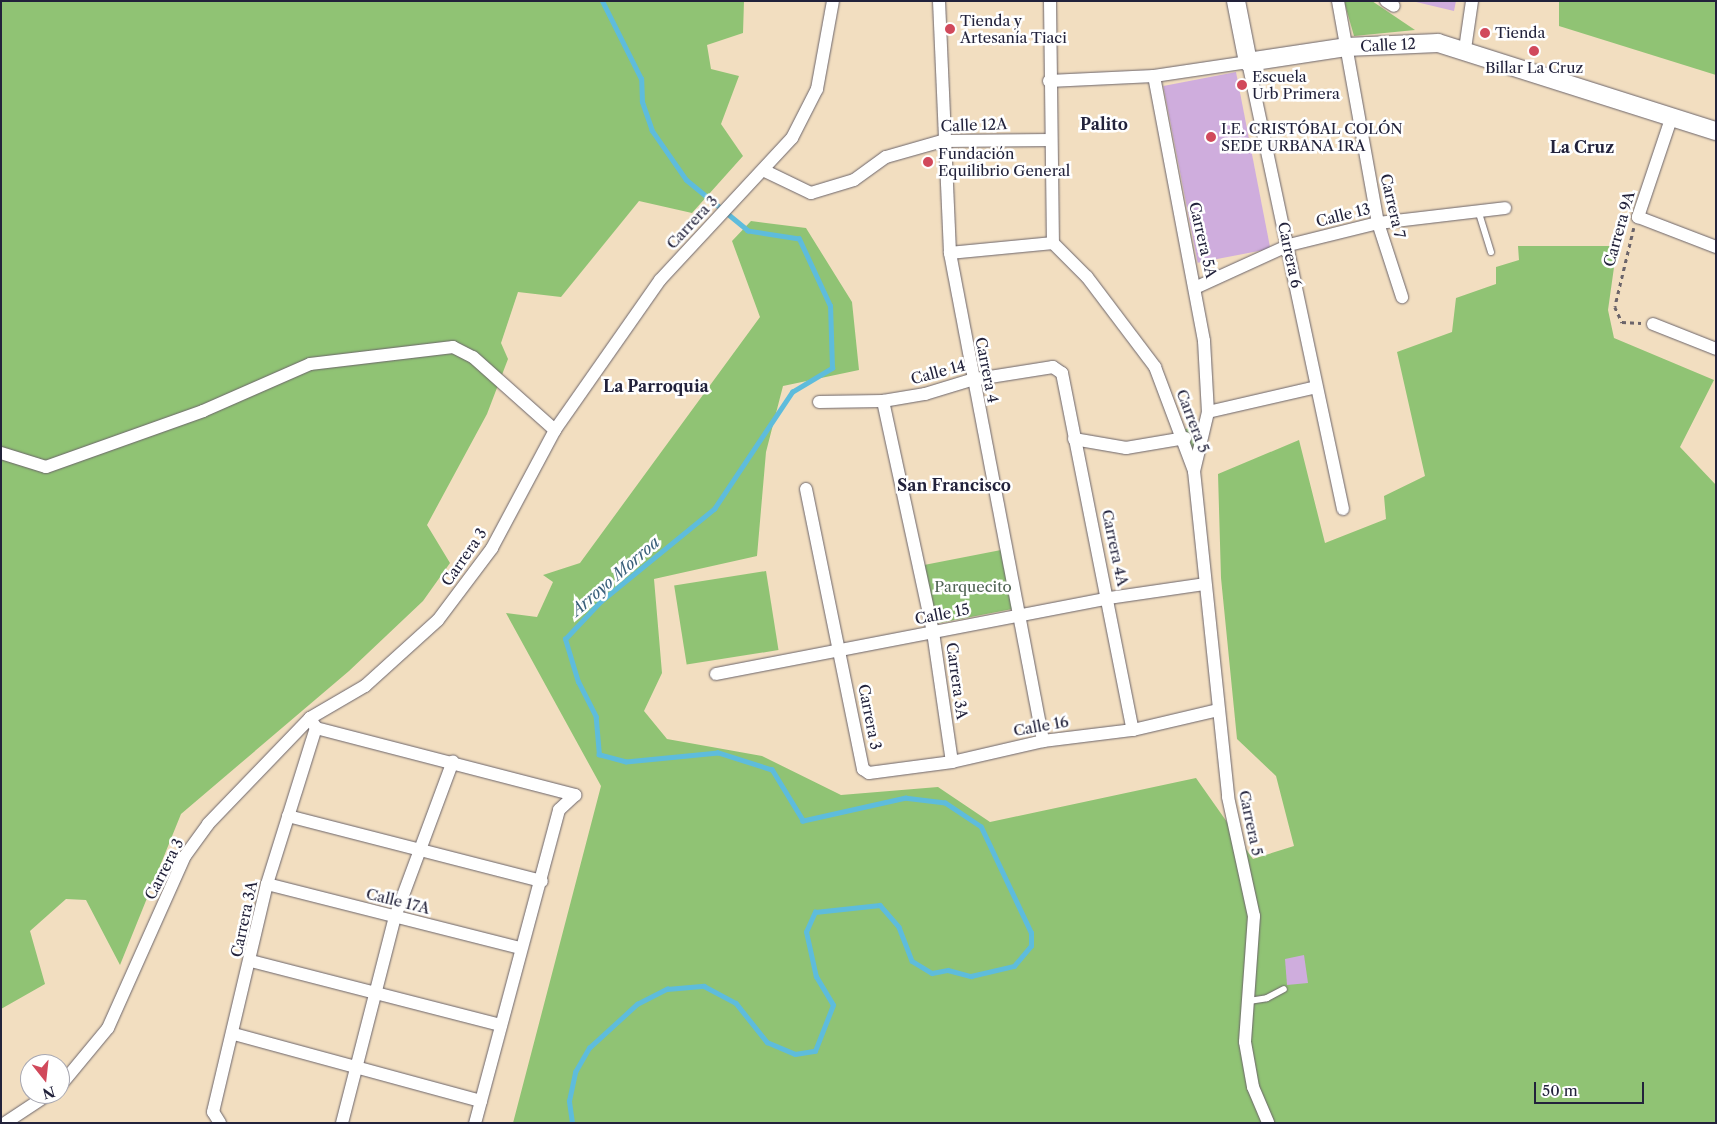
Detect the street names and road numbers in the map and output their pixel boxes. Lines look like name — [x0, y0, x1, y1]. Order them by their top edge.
street label: Calle 12 — [1360, 35, 1416, 55]
street label: Calle 12A — [940, 115, 1008, 135]
street label: Carrera 7 — [1377, 172, 1409, 240]
street label: Carrera 9A — [1600, 189, 1638, 269]
street label: Carrera 3 — [663, 191, 721, 253]
street label: Carrera 5A — [1185, 200, 1221, 280]
street label: Calle 13 — [1314, 200, 1372, 230]
street label: Carrera 6 — [1274, 220, 1306, 290]
street label: Carrera 4 — [972, 335, 1002, 405]
street label: Calle 14 — [909, 356, 967, 388]
street label: Carrera 5 — [1173, 387, 1213, 455]
street label: Carrera 4A — [1098, 508, 1132, 588]
street label: Carrera 3 — [437, 525, 491, 589]
street label: Calle 15 — [913, 600, 971, 628]
street label: Carrera 3A — [943, 641, 971, 721]
street label: Carrera 3 — [855, 683, 885, 751]
street label: Calle 16 — [1012, 712, 1070, 740]
street label: Carrera 5 — [1235, 789, 1267, 857]
street label: Carrera 3 — [141, 835, 187, 903]
street label: Carrera 3A — [227, 879, 261, 959]
street label: Calle 17A — [364, 884, 432, 918]

